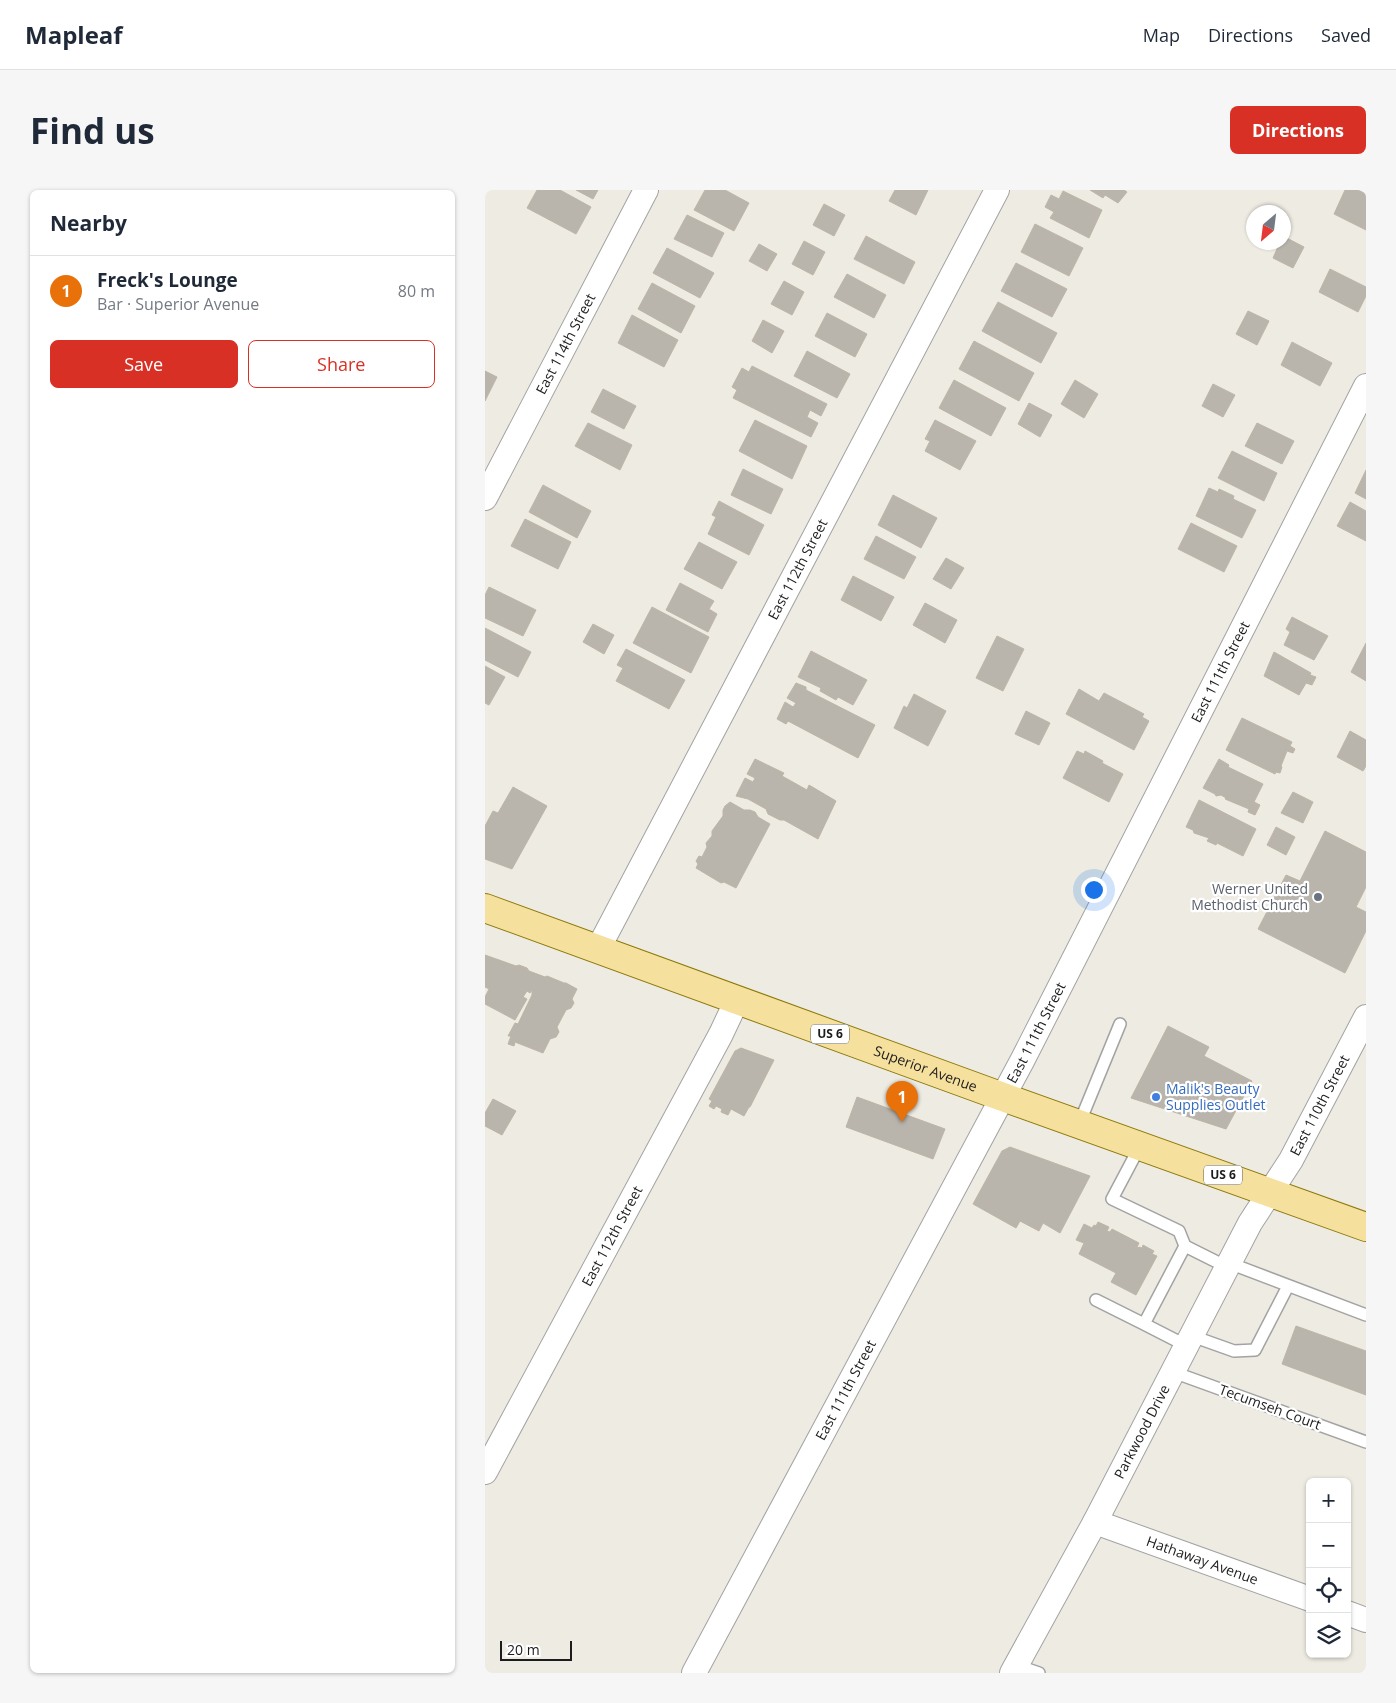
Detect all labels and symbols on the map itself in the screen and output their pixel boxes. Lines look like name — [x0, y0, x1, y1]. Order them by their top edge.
north arrow — [1246, 205, 1291, 250]
street label: East 114th Street — [531, 290, 599, 397]
street label: East 112th Street — [763, 515, 831, 623]
street label: East 111th Street — [1186, 618, 1254, 726]
your location — [1081, 877, 1107, 903]
place label: Werner United Methodist Church — [1191, 879, 1308, 914]
marker: Werner United Methodist Church — [1312, 891, 1324, 903]
street label: East 111th Street — [1002, 979, 1070, 1086]
road number: US 6 — [811, 1024, 849, 1044]
street label: Superior Avenue — [871, 1041, 980, 1096]
street label: East 110th Street — [1285, 1051, 1353, 1159]
place label: Malik's Beauty Supplies Outlet — [1166, 1079, 1265, 1114]
pin: 1 — [886, 1081, 918, 1122]
marker: Malik's Beauty Supplies Outlet — [1150, 1091, 1162, 1103]
road number: US 6 — [1204, 1166, 1242, 1184]
street label: East 112th Street — [577, 1182, 646, 1289]
street label: East 111th Street — [811, 1336, 880, 1443]
street label: Tecumseh Court — [1217, 1379, 1324, 1434]
street label: Parkwood Drive — [1109, 1381, 1174, 1482]
street label: Hathaway Avenue — [1144, 1531, 1261, 1589]
scale bar — [500, 1638, 573, 1661]

